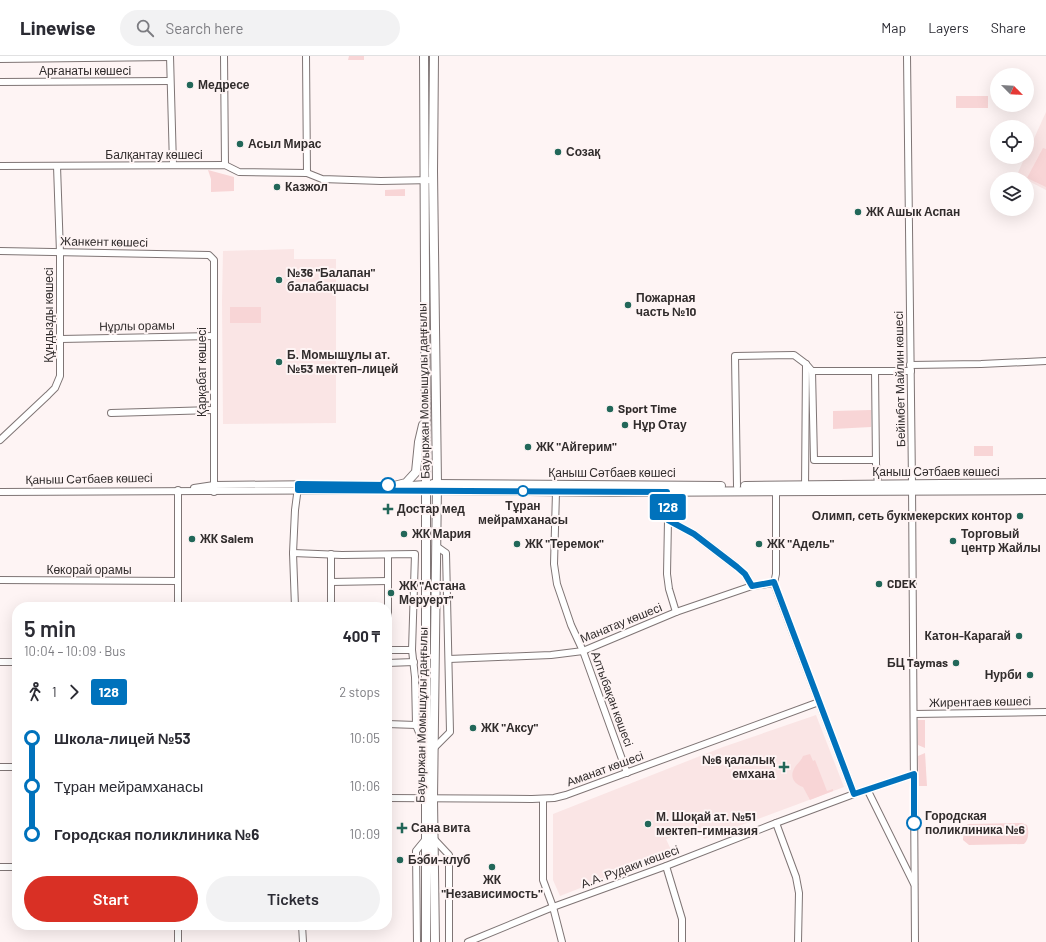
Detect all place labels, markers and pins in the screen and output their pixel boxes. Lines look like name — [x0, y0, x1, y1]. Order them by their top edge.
place label: Медресе — [198, 77, 250, 92]
marker: Медресе — [185, 80, 195, 90]
place label: Асыл Мирас — [248, 136, 322, 151]
marker: Асыл Мирас — [235, 139, 245, 149]
place label: Созақ — [566, 144, 600, 159]
marker: Созақ — [553, 147, 563, 157]
place label: Казжол — [285, 179, 328, 193]
marker: Казжол — [272, 182, 282, 192]
place label: ЖК Ашык Аспан — [865, 204, 960, 218]
marker: ЖК Ашык Аспан — [853, 207, 863, 217]
place label: №36 "Балапан" балабақшасы — [287, 265, 376, 294]
marker: №36 "Балапан" балабақшасы — [274, 275, 284, 285]
place label: Пожарная часть №10 — [636, 290, 697, 318]
marker: Пожарная часть №10 — [623, 300, 633, 310]
place label: Б. Момышұлы ат. №53 мектеп-лицей — [287, 347, 398, 376]
marker: Б. Момышұлы ат. №53 мектеп-лицей — [274, 357, 284, 367]
place label: Sport Time — [618, 401, 677, 415]
marker: Sport Time — [605, 404, 615, 414]
place label: Нұр Отау — [633, 417, 687, 432]
marker: Нұр Отау — [620, 420, 630, 430]
place label: ЖК "Айгерим" — [535, 439, 617, 454]
marker: ЖК "Айгерим" — [523, 442, 533, 452]
unlabelled marker — [380, 477, 396, 493]
marker: Тұран мейрамханасы — [517, 485, 529, 497]
place label: Тұран мейрамханасы — [478, 498, 568, 527]
place label: Достар мед — [397, 501, 465, 516]
marker: Достар мед — [382, 503, 394, 515]
place label: Олимп, сеть букмекерских контор — [812, 508, 1012, 523]
marker: Олимп, сеть букмекерских контор — [1015, 511, 1025, 521]
place label: ЖК Мария — [411, 526, 471, 541]
place label: Торговый центр Жайлы — [961, 526, 1041, 555]
marker: ЖК Мария — [399, 529, 409, 539]
place label: ЖК Salem — [199, 531, 253, 545]
marker: ЖК Salem — [187, 534, 197, 544]
place label: ЖК "Теремок" — [524, 536, 604, 551]
place label: ЖК "Адель" — [766, 536, 835, 551]
marker: Торговый центр Жайлы — [948, 536, 958, 546]
marker: ЖК "Теремок" — [512, 539, 522, 549]
marker: ЖК "Адель" — [754, 539, 764, 549]
place label: CDEK — [887, 576, 917, 590]
place label: ЖК "Астана Меруерт" — [398, 578, 466, 607]
marker: CDEK — [874, 579, 884, 589]
marker: ЖК "Астана Меруерт" — [386, 588, 396, 598]
place label: Катон-Карагай — [924, 628, 1011, 643]
marker: Катон-Карагай — [1014, 631, 1024, 641]
place label: БЦ Taymas — [887, 655, 948, 670]
marker: БЦ Taymas — [951, 658, 961, 668]
place label: Нурби — [985, 667, 1022, 682]
marker: Нурби — [1025, 670, 1035, 680]
place label: ЖК "Аксу" — [480, 720, 539, 735]
marker: ЖК "Аксу" — [468, 723, 478, 733]
place label: №6 қалалық емхана — [702, 752, 775, 780]
marker: №6 қалалық емхана — [778, 761, 790, 773]
place label: Городская поликлиника №6 — [925, 808, 1026, 836]
place label: М. Шоқай ат. №51 мектеп-гимназия — [656, 809, 758, 837]
marker: Городская поликлиника №6 — [906, 815, 922, 831]
marker: М. Шоқай ат. №51 мектеп-гимназия — [643, 819, 653, 829]
place label: Сана вита — [411, 820, 470, 834]
marker: Сана вита — [396, 822, 408, 834]
place label: Бэби-клуб — [408, 852, 471, 867]
marker: Бэби-клуб — [395, 855, 405, 865]
marker: ЖК "Независимость" — [487, 862, 497, 872]
place label: ЖК "Независимость" — [441, 872, 543, 900]

